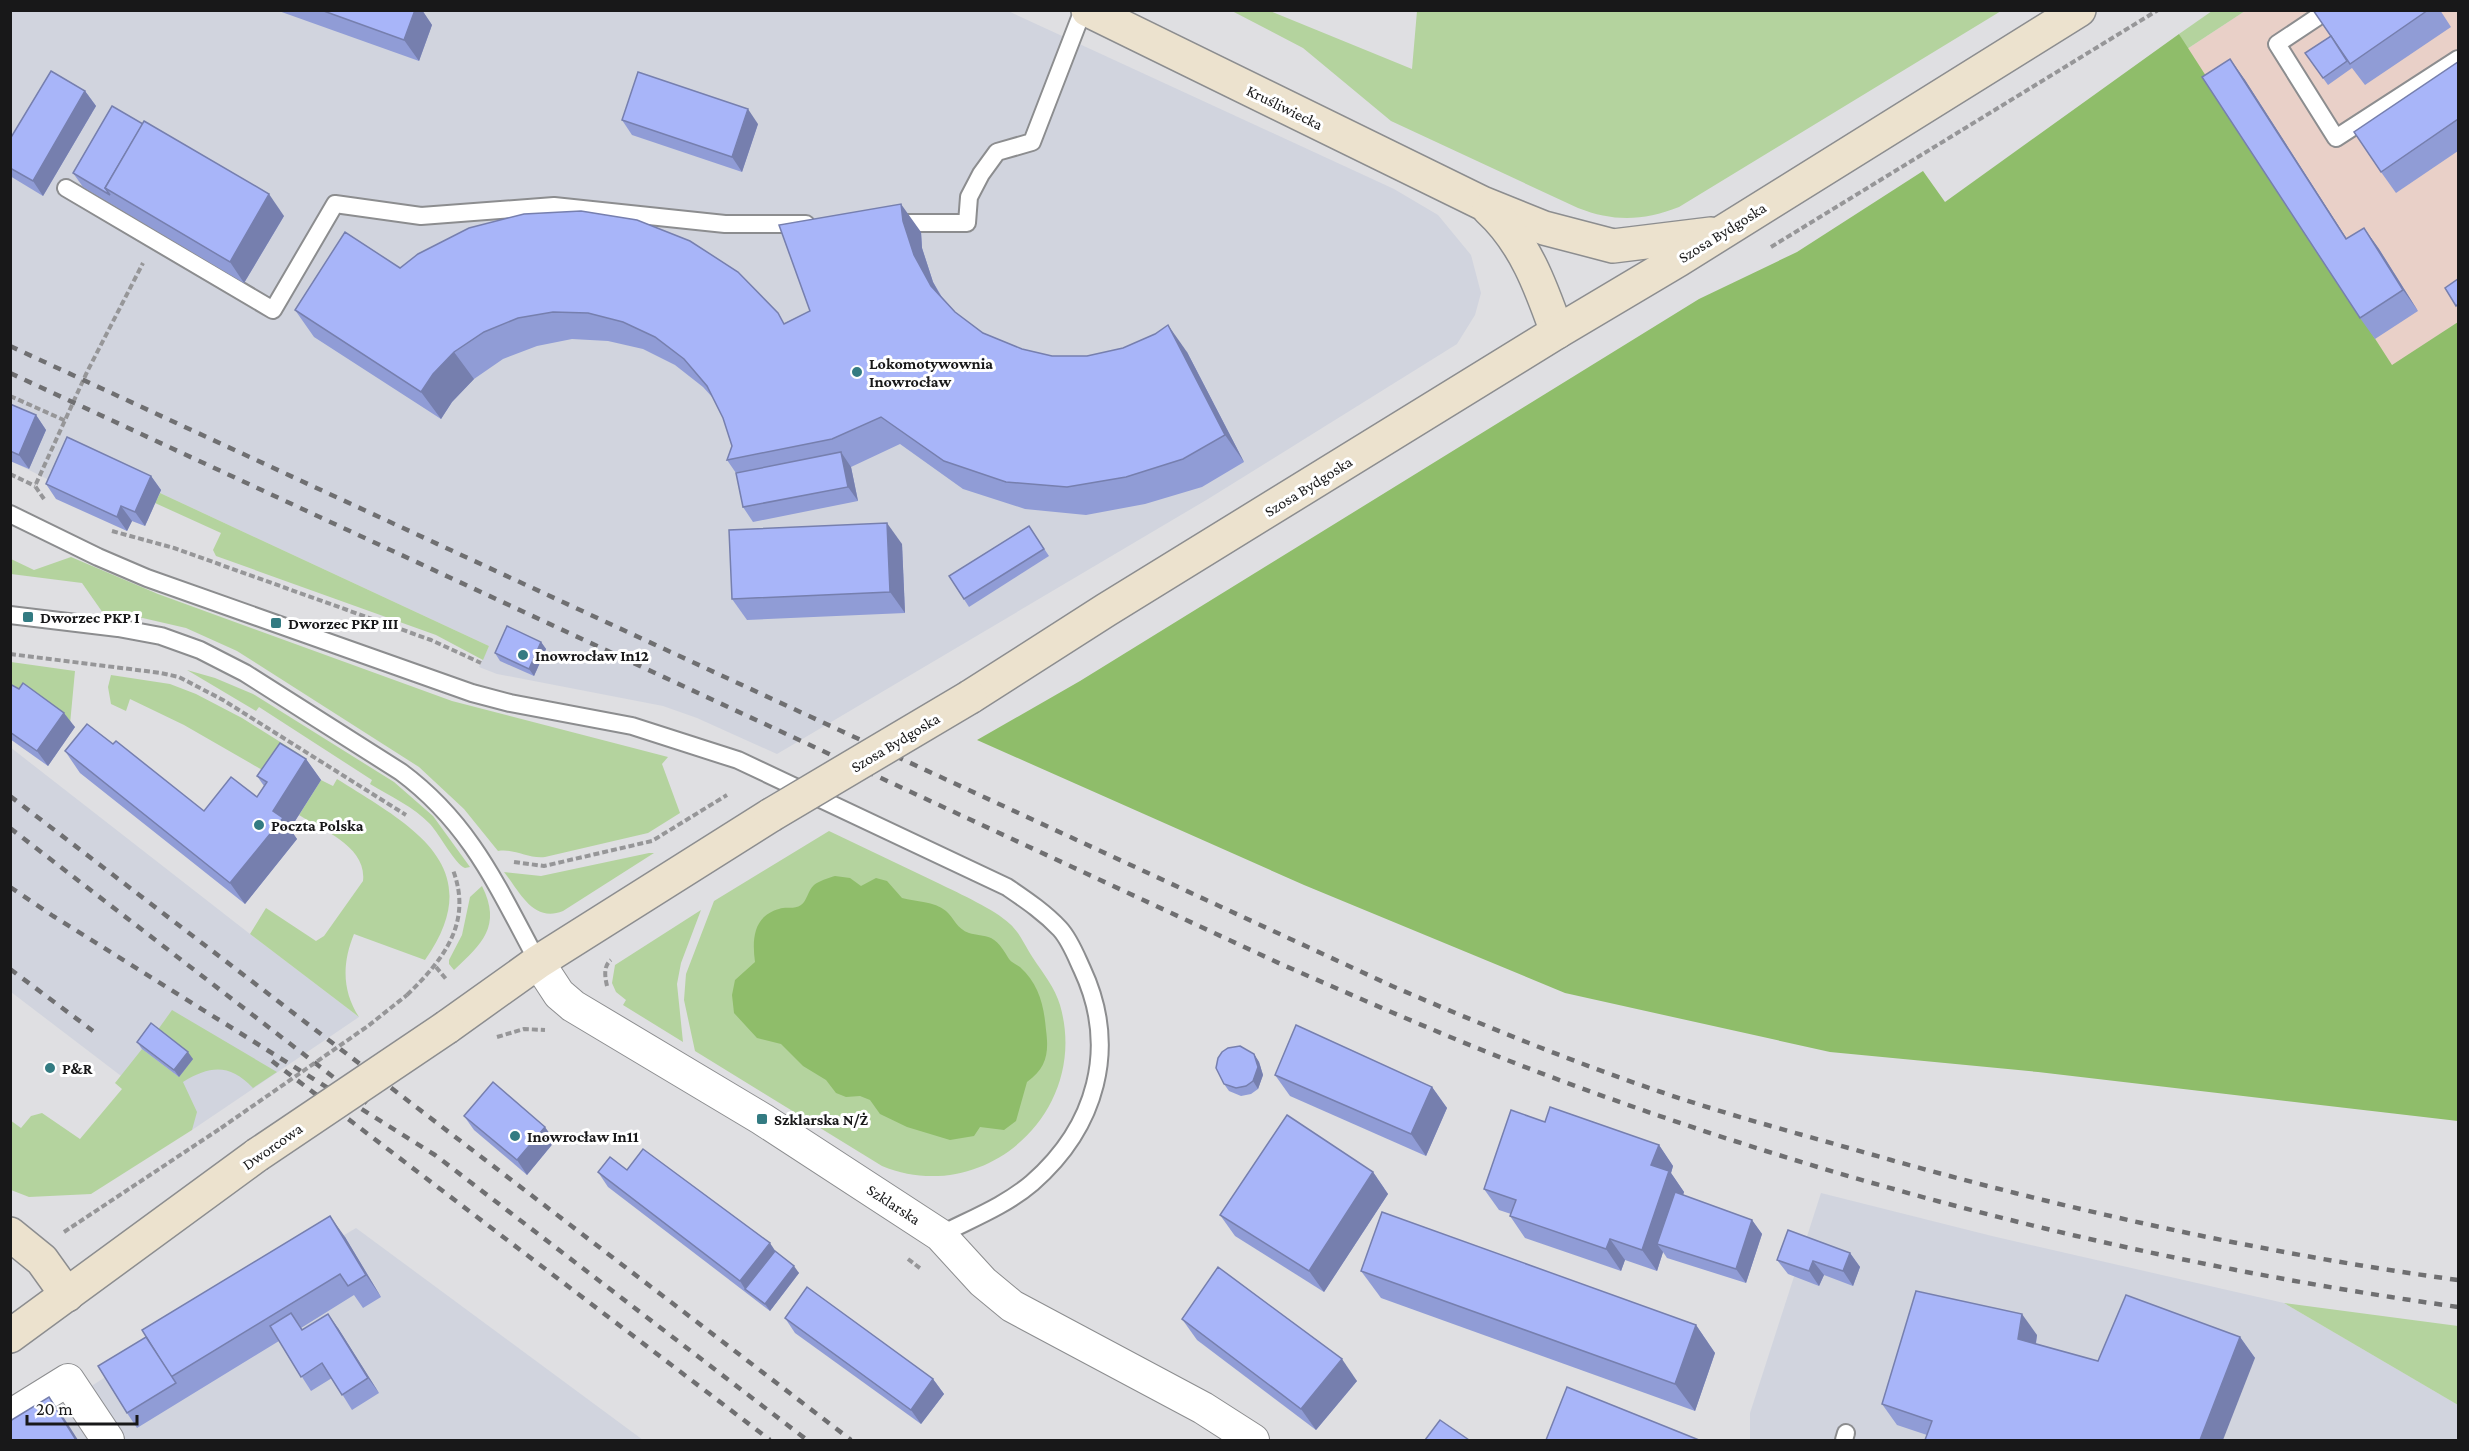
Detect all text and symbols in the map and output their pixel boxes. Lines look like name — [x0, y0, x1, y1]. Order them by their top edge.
street label: Kruśliwiecka — [1244, 82, 1326, 133]
street label: Szosa Bydgoska — [1675, 198, 1770, 267]
place label: Lokomotywownia Inowrocław — [869, 355, 993, 390]
marker: Lokomotywownia Inowrocław — [850, 365, 864, 379]
street label: Szosa Bydgoska — [1261, 452, 1356, 521]
place label: Dworzec PKP I — [40, 609, 140, 626]
marker: Dworzec PKP I — [21, 610, 35, 624]
place label: Dworzec PKP III — [288, 615, 398, 632]
marker: Dworzec PKP III — [269, 616, 283, 630]
place label: Inowrocław In12 — [535, 647, 649, 664]
marker: Inowrocław In12 — [516, 648, 530, 662]
street label: Szosa Bydgoska — [848, 709, 944, 776]
place label: Poczta Polska — [271, 817, 364, 834]
marker: Poczta Polska — [252, 818, 266, 832]
place label: P&R — [62, 1060, 93, 1077]
marker: P&R — [43, 1061, 57, 1075]
place label: Szklarska N/Ż — [774, 1111, 868, 1128]
marker: Szklarska N/Ż — [755, 1112, 769, 1126]
street label: Dworcowa — [239, 1119, 306, 1173]
place label: Inowrocław In11 — [527, 1128, 639, 1145]
marker: Inowrocław In11 — [508, 1129, 522, 1143]
street label: Szklarska — [864, 1181, 924, 1228]
scale bar — [27, 1388, 136, 1426]
text: 20 m — [36, 1399, 73, 1419]

